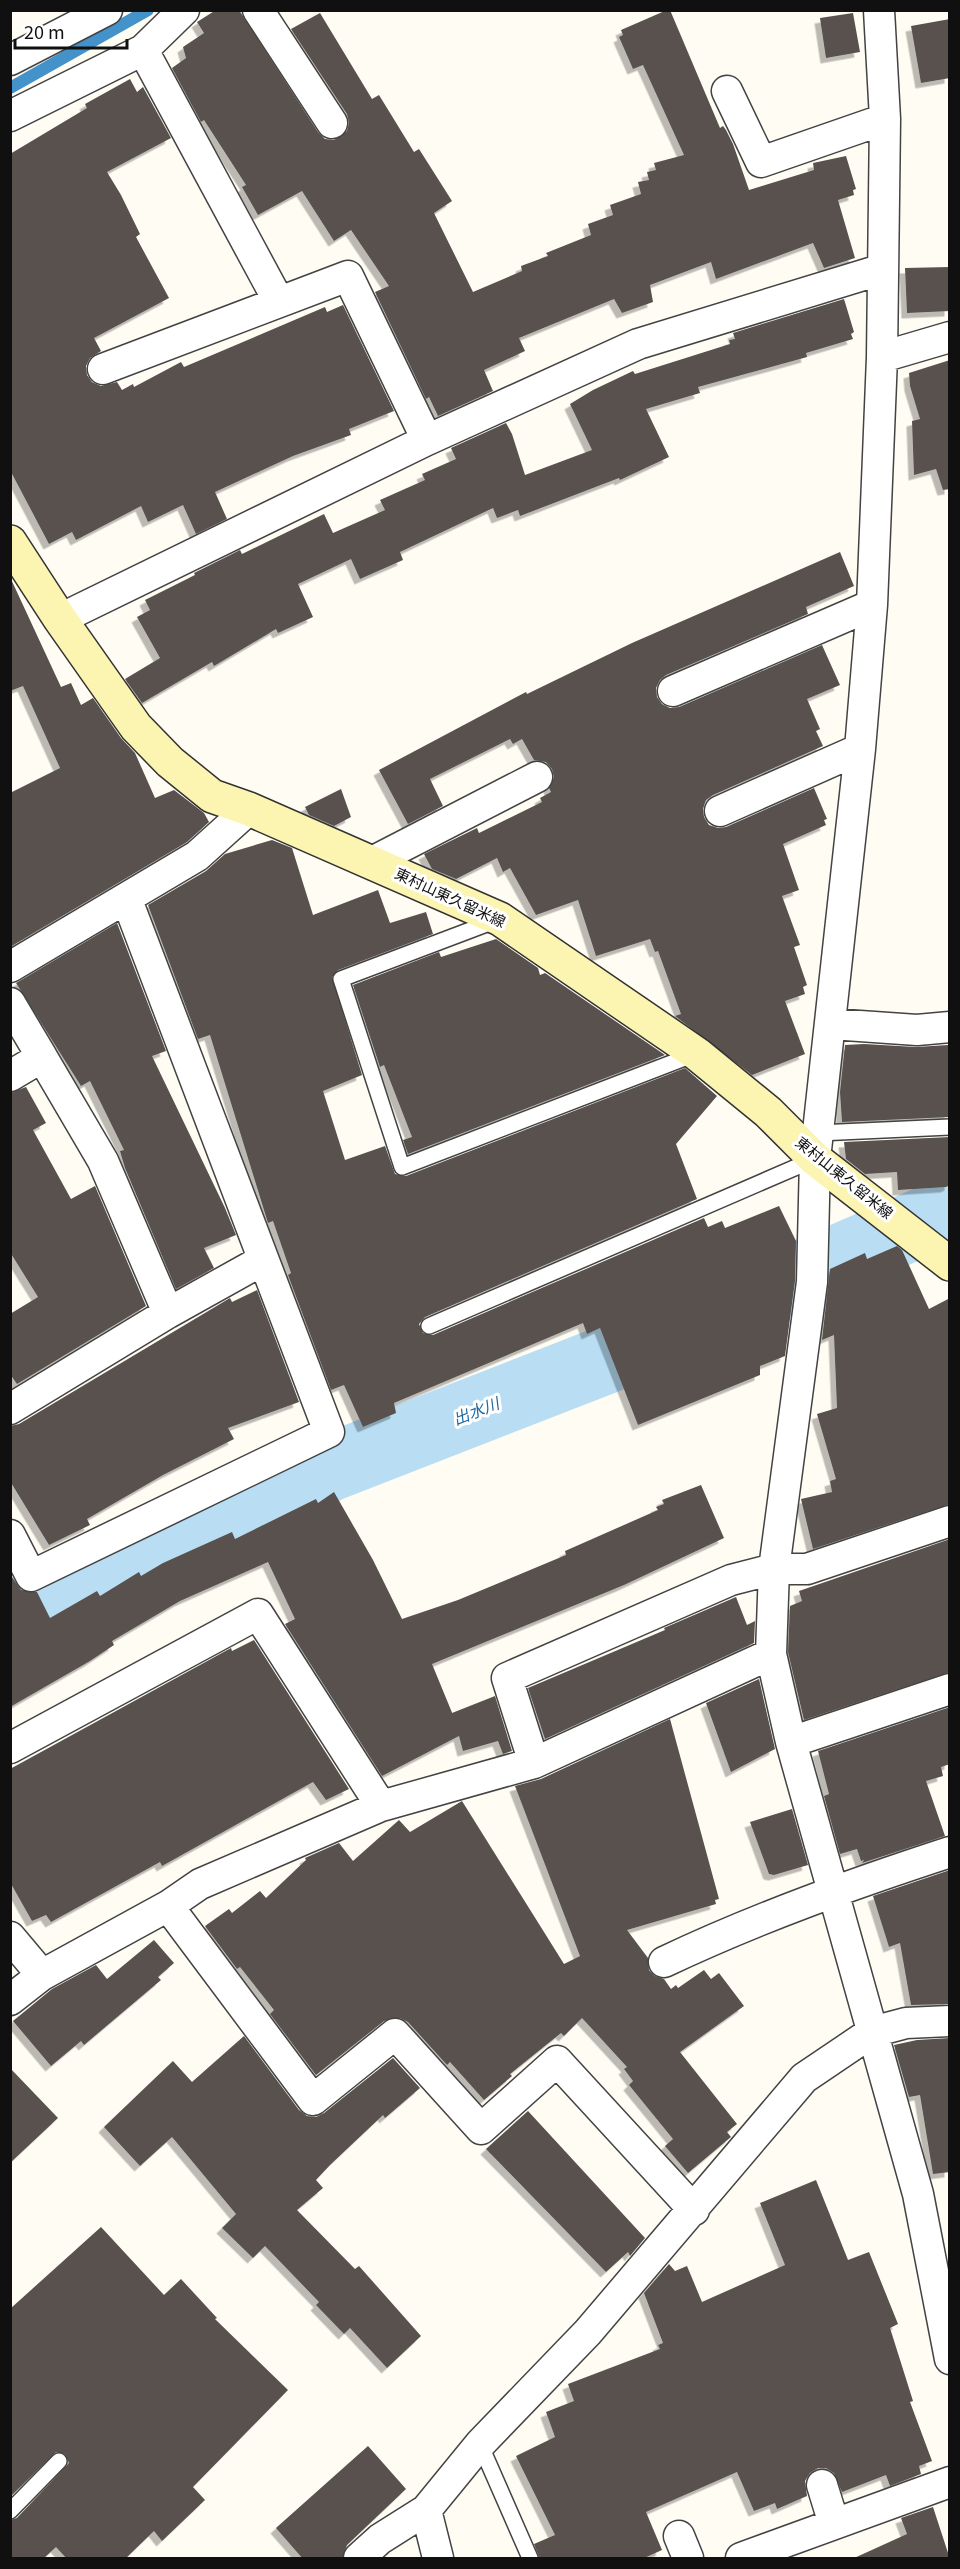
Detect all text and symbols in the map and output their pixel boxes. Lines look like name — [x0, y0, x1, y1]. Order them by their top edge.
scale bar — [15, 12, 128, 50]
text: 20 m — [24, 18, 65, 44]
street label: 東村山東久留米線 — [392, 862, 509, 932]
street label: 東村山東久留米線 — [792, 1131, 898, 1223]
water label: 出水川 — [449, 1390, 504, 1430]

